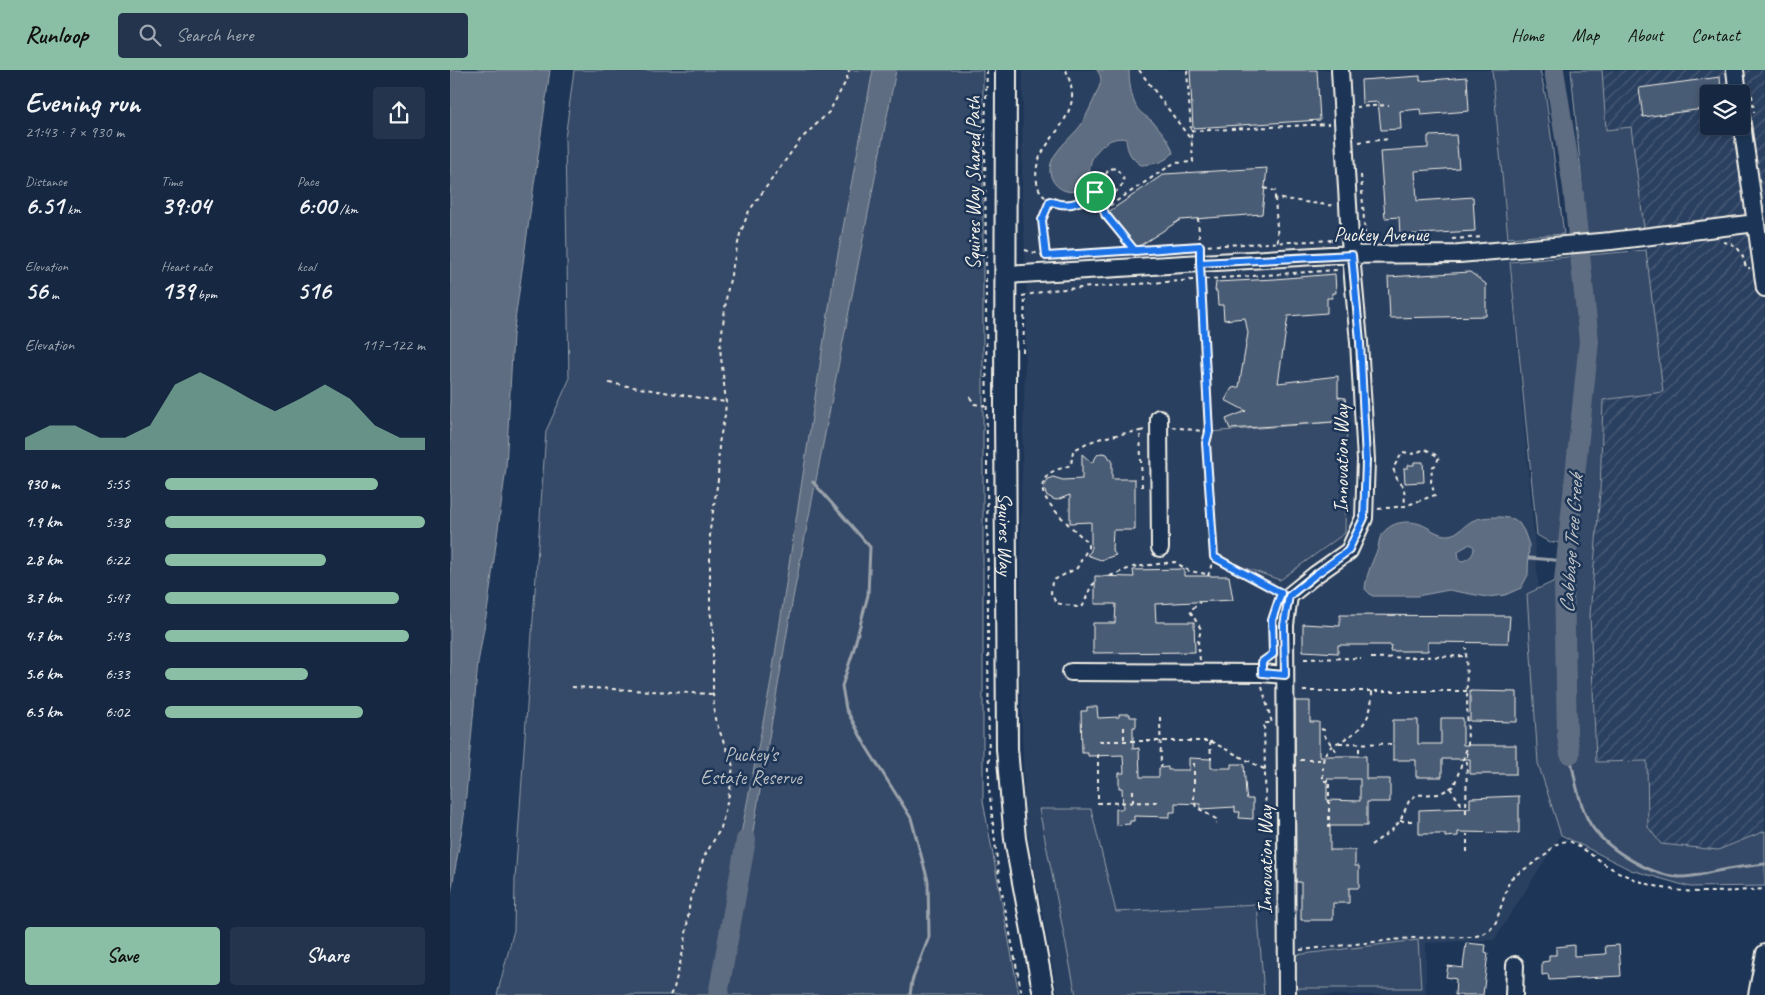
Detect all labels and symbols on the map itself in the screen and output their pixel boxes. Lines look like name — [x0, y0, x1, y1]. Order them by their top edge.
street label: Squires Way Shared Path — [961, 95, 986, 270]
pin — [1074, 171, 1116, 213]
street label: Puckey Avenue — [1334, 222, 1430, 247]
street label: Innovation Way — [1329, 403, 1354, 513]
water label: Cabbage Tree Creek — [1553, 470, 1589, 614]
street label: Squires Way — [993, 493, 1018, 578]
park label: Puckey's Estate Reserve — [700, 742, 803, 790]
street label: Innovation Way — [1253, 804, 1278, 914]

